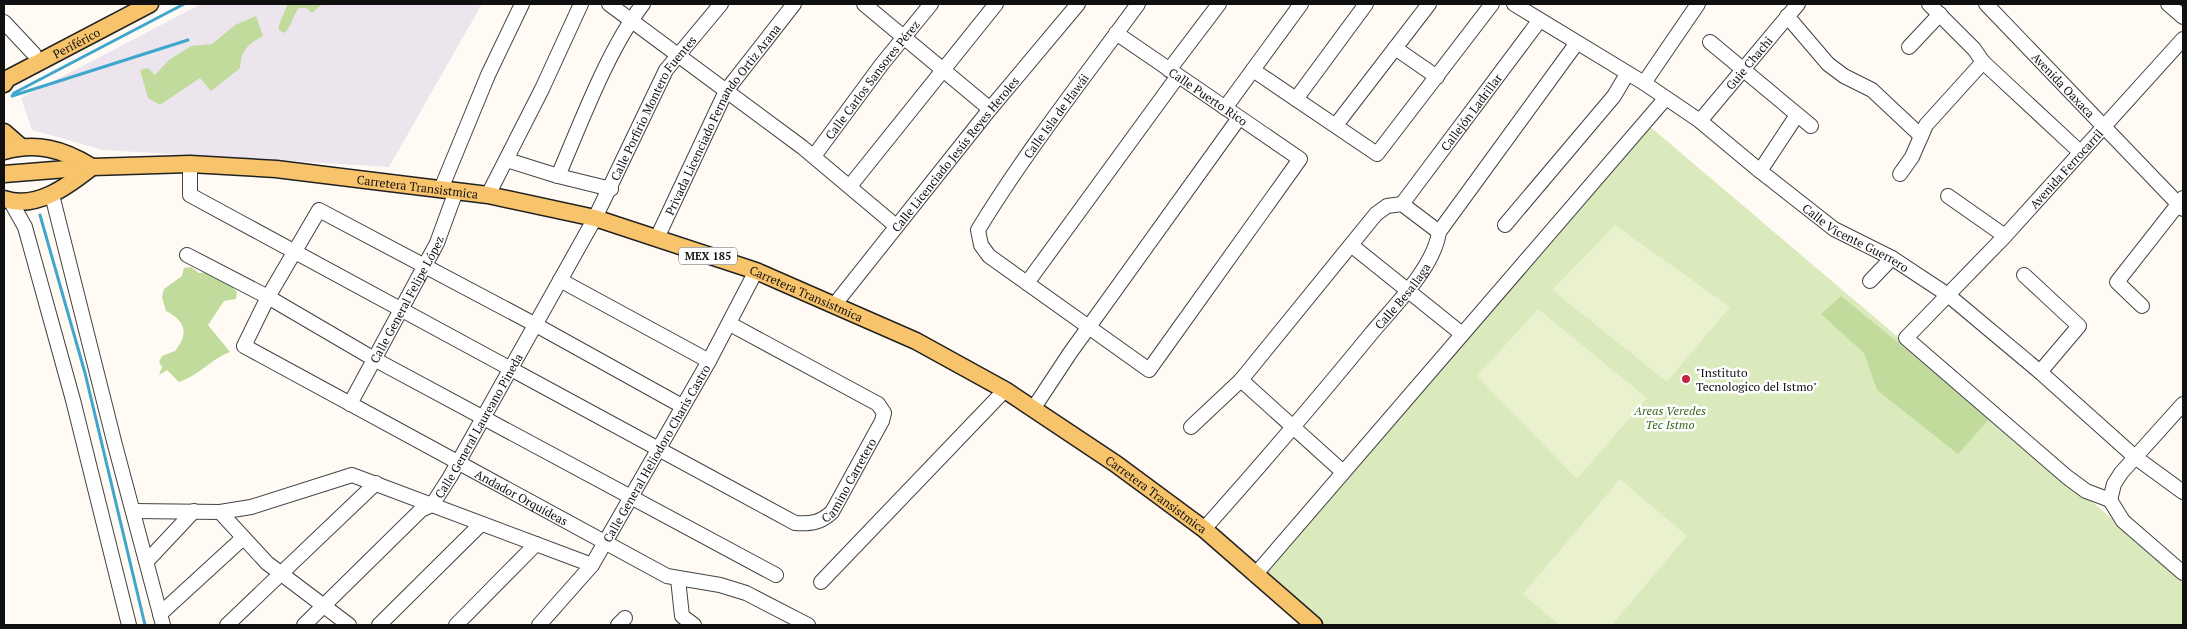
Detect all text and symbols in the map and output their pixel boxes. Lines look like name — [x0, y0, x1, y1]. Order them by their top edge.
street label: Calle Carlos Sansores Pérez — [822, 17, 923, 142]
street label: Privada Licenciado Fernando Ortiz Arana — [661, 21, 783, 217]
street label: Periférico — [50, 24, 103, 61]
street label: Calle Porfirio Montero Fuentes — [607, 32, 699, 183]
street label: Guie Chachi — [1722, 33, 1776, 92]
street label: Avenida Oaxaca — [2029, 49, 2098, 120]
street label: Calle Puerto Rico — [1166, 64, 1251, 129]
street label: Calle Isla de Hawái — [1020, 70, 1092, 161]
street label: Callejón Ladrillar — [1437, 70, 1505, 154]
street label: Calle Licenciado Jesús Reyes Heroles — [888, 73, 1022, 235]
street label: Avenida Ferrocarril — [2026, 125, 2106, 212]
street label: Carretera Transistmica — [356, 171, 479, 201]
street label: Calle Vicente Guerrero — [1800, 200, 1912, 275]
street label: Calle General Felipe López — [366, 234, 447, 365]
road number: MEX 185 — [679, 248, 737, 264]
street label: Calle Besallaga — [1371, 260, 1433, 332]
street label: Carretera Transistmica — [748, 262, 865, 324]
street label: Calle General Laureano Pineda — [431, 350, 525, 501]
street label: Calle General Heliodoro Charis Castro — [599, 361, 713, 545]
place label: "Instituto Tecnologico del Istmo" — [1696, 365, 1817, 394]
marker: "Instituto Tecnologico del Istmo" — [1680, 373, 1692, 385]
park label: Areas Veredes Tec Istmo — [1633, 403, 1706, 432]
street label: Camino Carretero — [818, 435, 879, 525]
street label: Carretera Transistmica — [1103, 452, 1210, 536]
street label: Andador Orquídeas — [473, 466, 571, 528]

